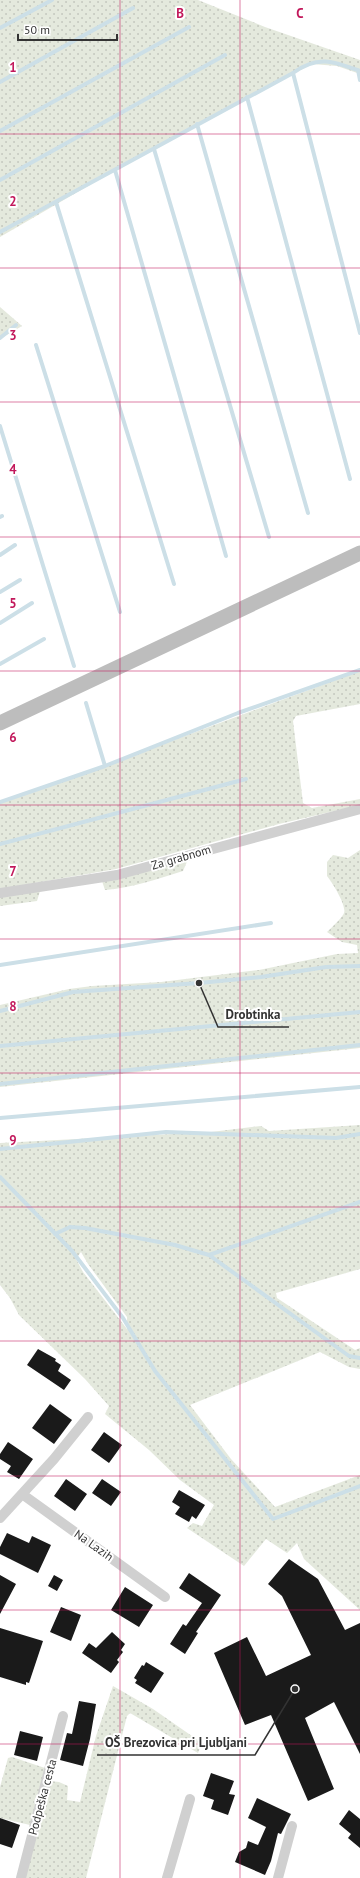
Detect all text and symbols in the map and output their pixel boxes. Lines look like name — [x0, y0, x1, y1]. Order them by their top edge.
text: B — [176, 5, 184, 22]
text: C — [296, 5, 304, 22]
scale bar — [18, 16, 117, 42]
text: 50 m — [24, 22, 50, 37]
text: 1 — [9, 59, 17, 76]
text: 2 — [9, 193, 17, 210]
text: 3 — [9, 327, 17, 344]
text: 4 — [9, 461, 17, 478]
text: 5 — [9, 595, 17, 612]
text: 6 — [9, 729, 17, 746]
street label: Za grabnom — [150, 841, 212, 873]
text: 7 — [9, 863, 17, 880]
text: 8 — [9, 998, 17, 1015]
callout: Drobtinka — [218, 1002, 289, 1027]
text: Drobtinka — [226, 1006, 280, 1023]
text: 9 — [9, 1132, 17, 1149]
street label: Na Lazih — [72, 1526, 116, 1564]
callout: OŠ Brezovica pri Ljubljani — [97, 1730, 255, 1755]
text: OŠ Brezovica pri Ljubljani — [105, 1734, 247, 1751]
street label: Podpeška cesta — [25, 1757, 59, 1837]

